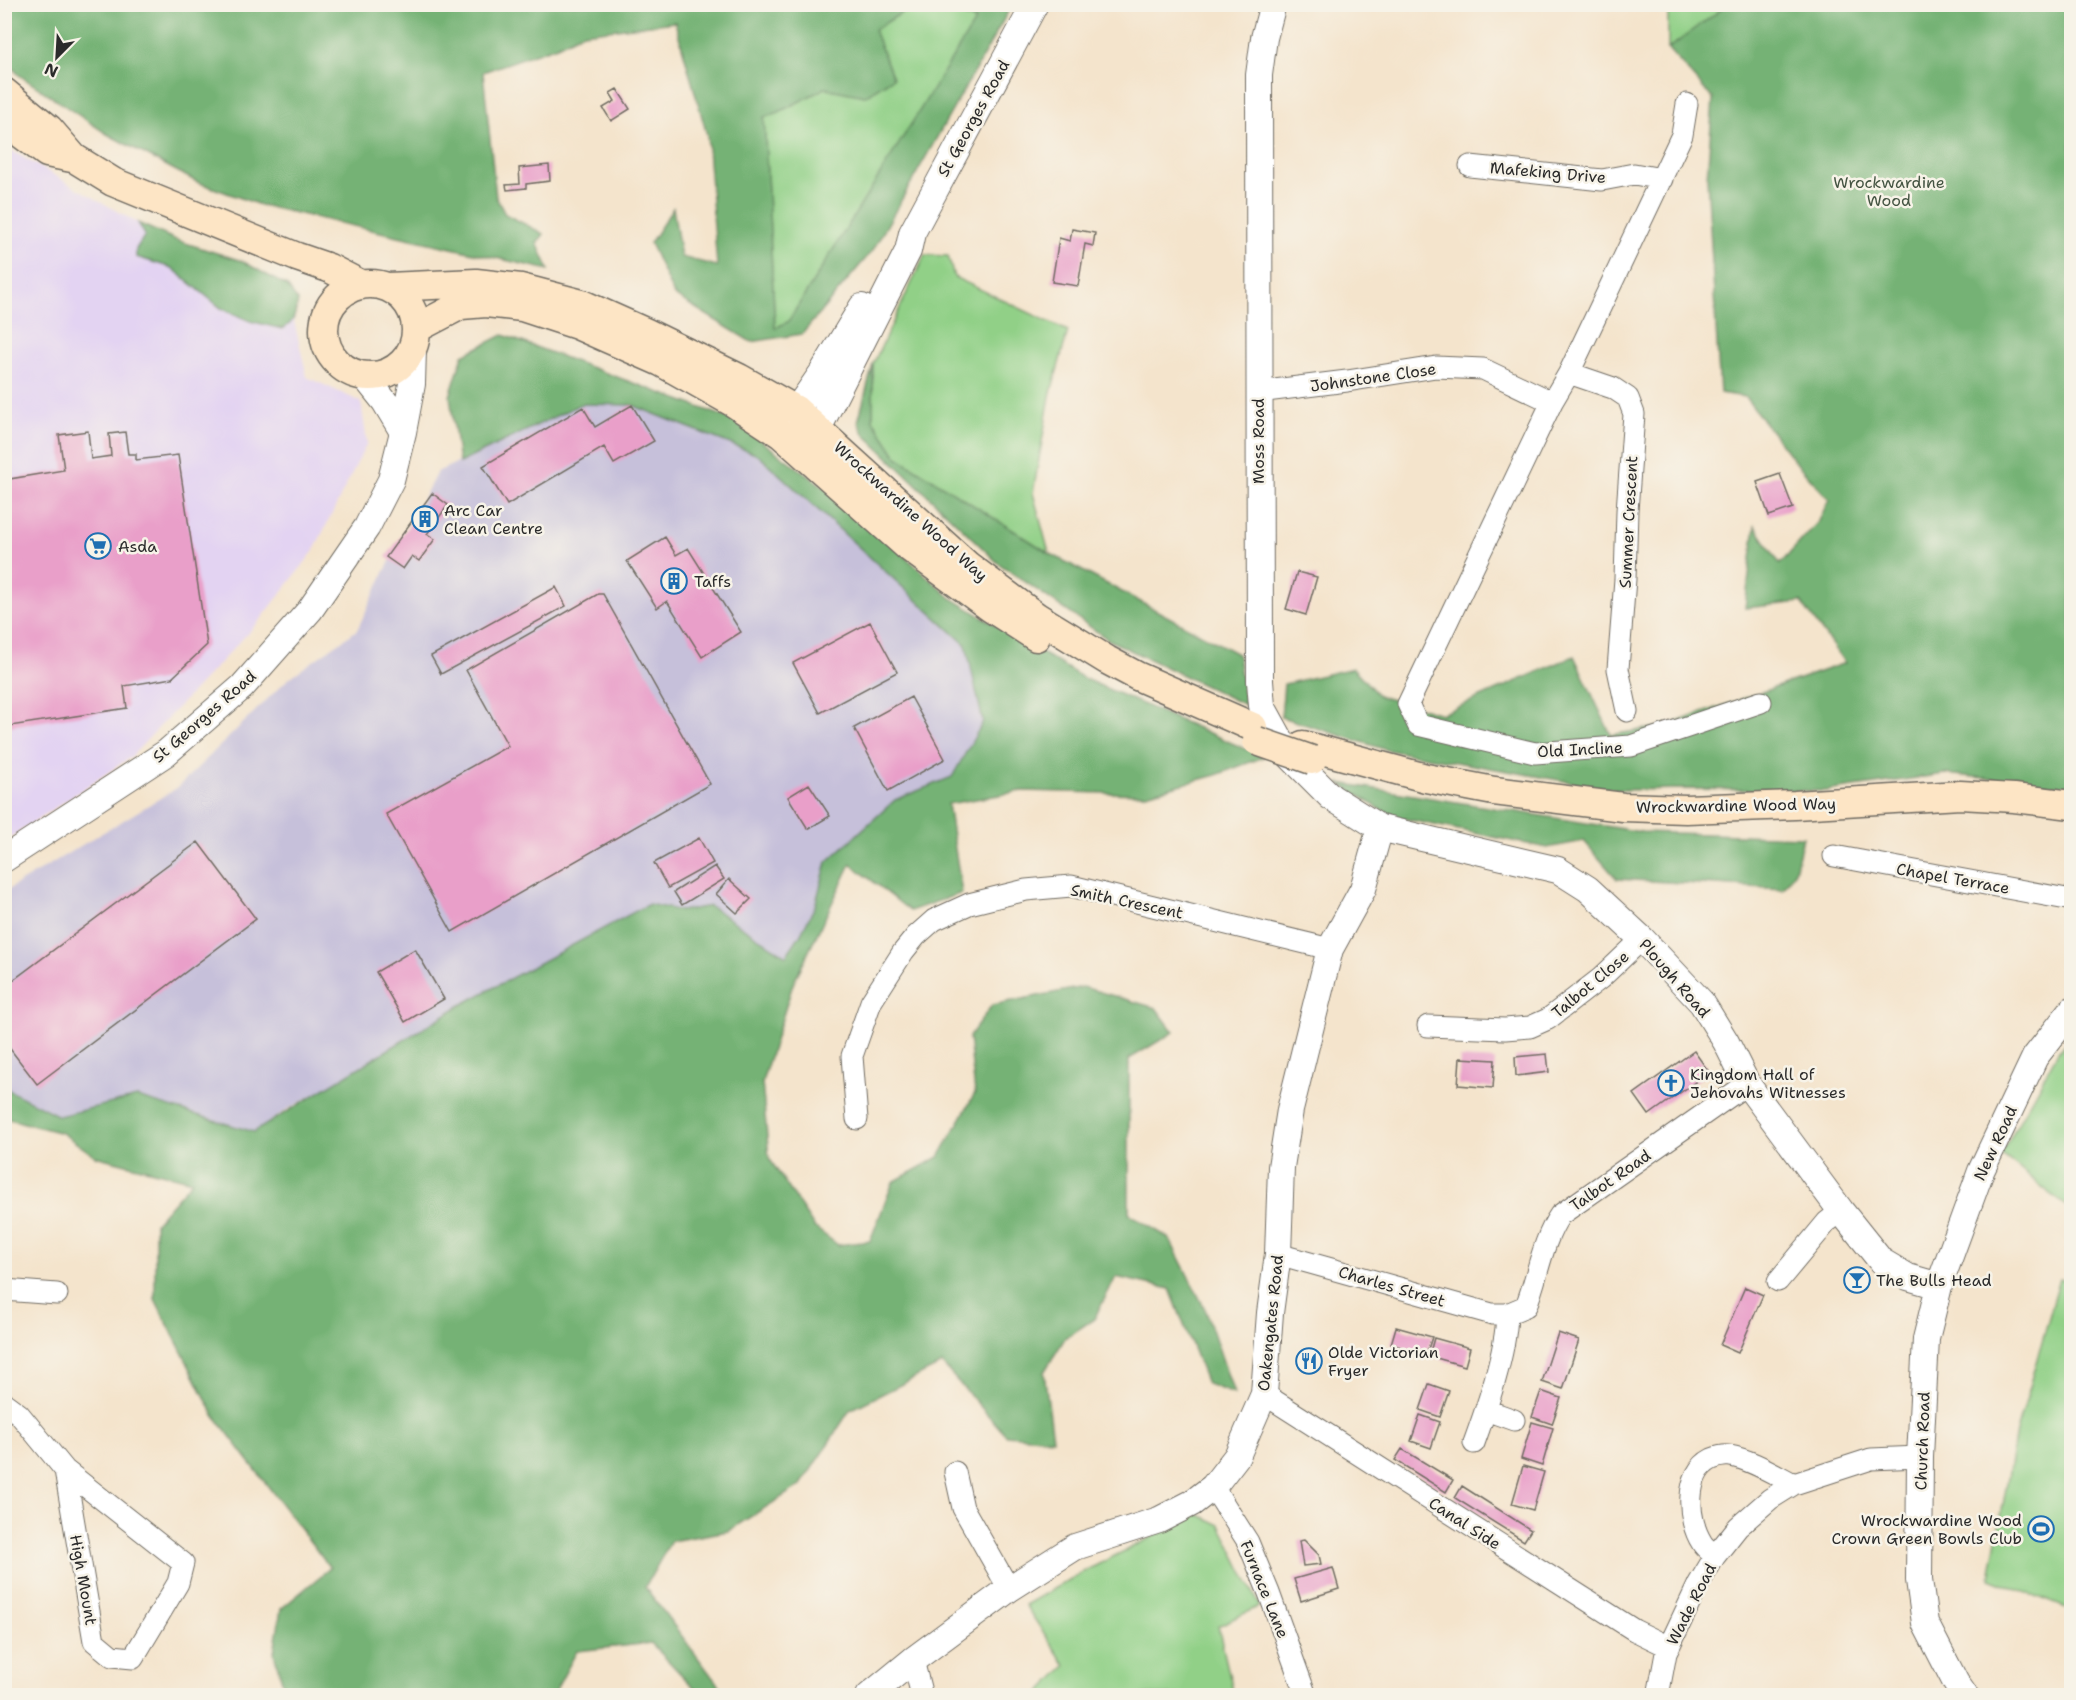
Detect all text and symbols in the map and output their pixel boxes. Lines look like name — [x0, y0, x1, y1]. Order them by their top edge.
north arrow — [27, 27, 87, 87]
street label: St Georges Road — [933, 56, 1014, 180]
text: N — [41, 58, 61, 82]
street label: Mafeking Drive — [1489, 157, 1607, 188]
park label: Wrockwardine Wood — [1833, 172, 1945, 211]
street label: Johnstone Close — [1309, 358, 1437, 397]
street label: Moss Road — [1248, 398, 1269, 484]
street label: Wrockwardine Wood Way — [829, 437, 992, 586]
street label: Summer Crescent — [1615, 455, 1642, 589]
place label: Arc Car Clean Centre — [444, 500, 543, 539]
building icon: Arc Car Clean Centre — [410, 504, 440, 534]
supermarket icon: Asda — [83, 531, 113, 561]
place label: Asda — [118, 536, 157, 557]
building icon: Taffs — [659, 566, 689, 596]
place label: Taffs — [694, 571, 731, 592]
street label: St Georges Road — [148, 666, 261, 767]
street label: Old Incline — [1537, 737, 1623, 762]
street label: Wrockwardine Wood Way — [1636, 793, 1836, 818]
street label: Chapel Terrace — [1895, 858, 2011, 899]
street label: Smith Crescent — [1069, 879, 1185, 924]
street label: Plough Road — [1634, 934, 1715, 1022]
street label: Talbot Close — [1547, 946, 1633, 1023]
place label: Kingdom Hall of Jehovahs Witnesses — [1690, 1064, 1846, 1103]
church icon: Kingdom Hall of Jehovahs Witnesses — [1656, 1068, 1686, 1098]
street label: New Road — [1969, 1102, 2022, 1184]
street label: Talbot Road — [1566, 1145, 1655, 1216]
street label: Oakengates Road — [1253, 1254, 1288, 1392]
street label: Charles Street — [1336, 1261, 1448, 1312]
bar icon: The Bulls Head — [1842, 1265, 1872, 1295]
place label: The Bulls Head — [1876, 1270, 1992, 1291]
place label: Olde Victorian Fryer — [1328, 1342, 1439, 1381]
restaurant icon: Olde Victorian Fryer — [1294, 1346, 1324, 1376]
street label: Church Road — [1910, 1391, 1935, 1491]
street label: Canal Side — [1425, 1492, 1505, 1554]
place label: Wrockwardine Wood Crown Green Bowls Club — [1832, 1510, 2022, 1549]
sports icon: Wrockwardine Wood Crown Green Bowls Club — [2026, 1514, 2056, 1544]
street label: High Mount — [65, 1533, 102, 1627]
street label: Furnace Lane — [1235, 1537, 1294, 1641]
street label: Wade Road — [1662, 1560, 1721, 1649]

